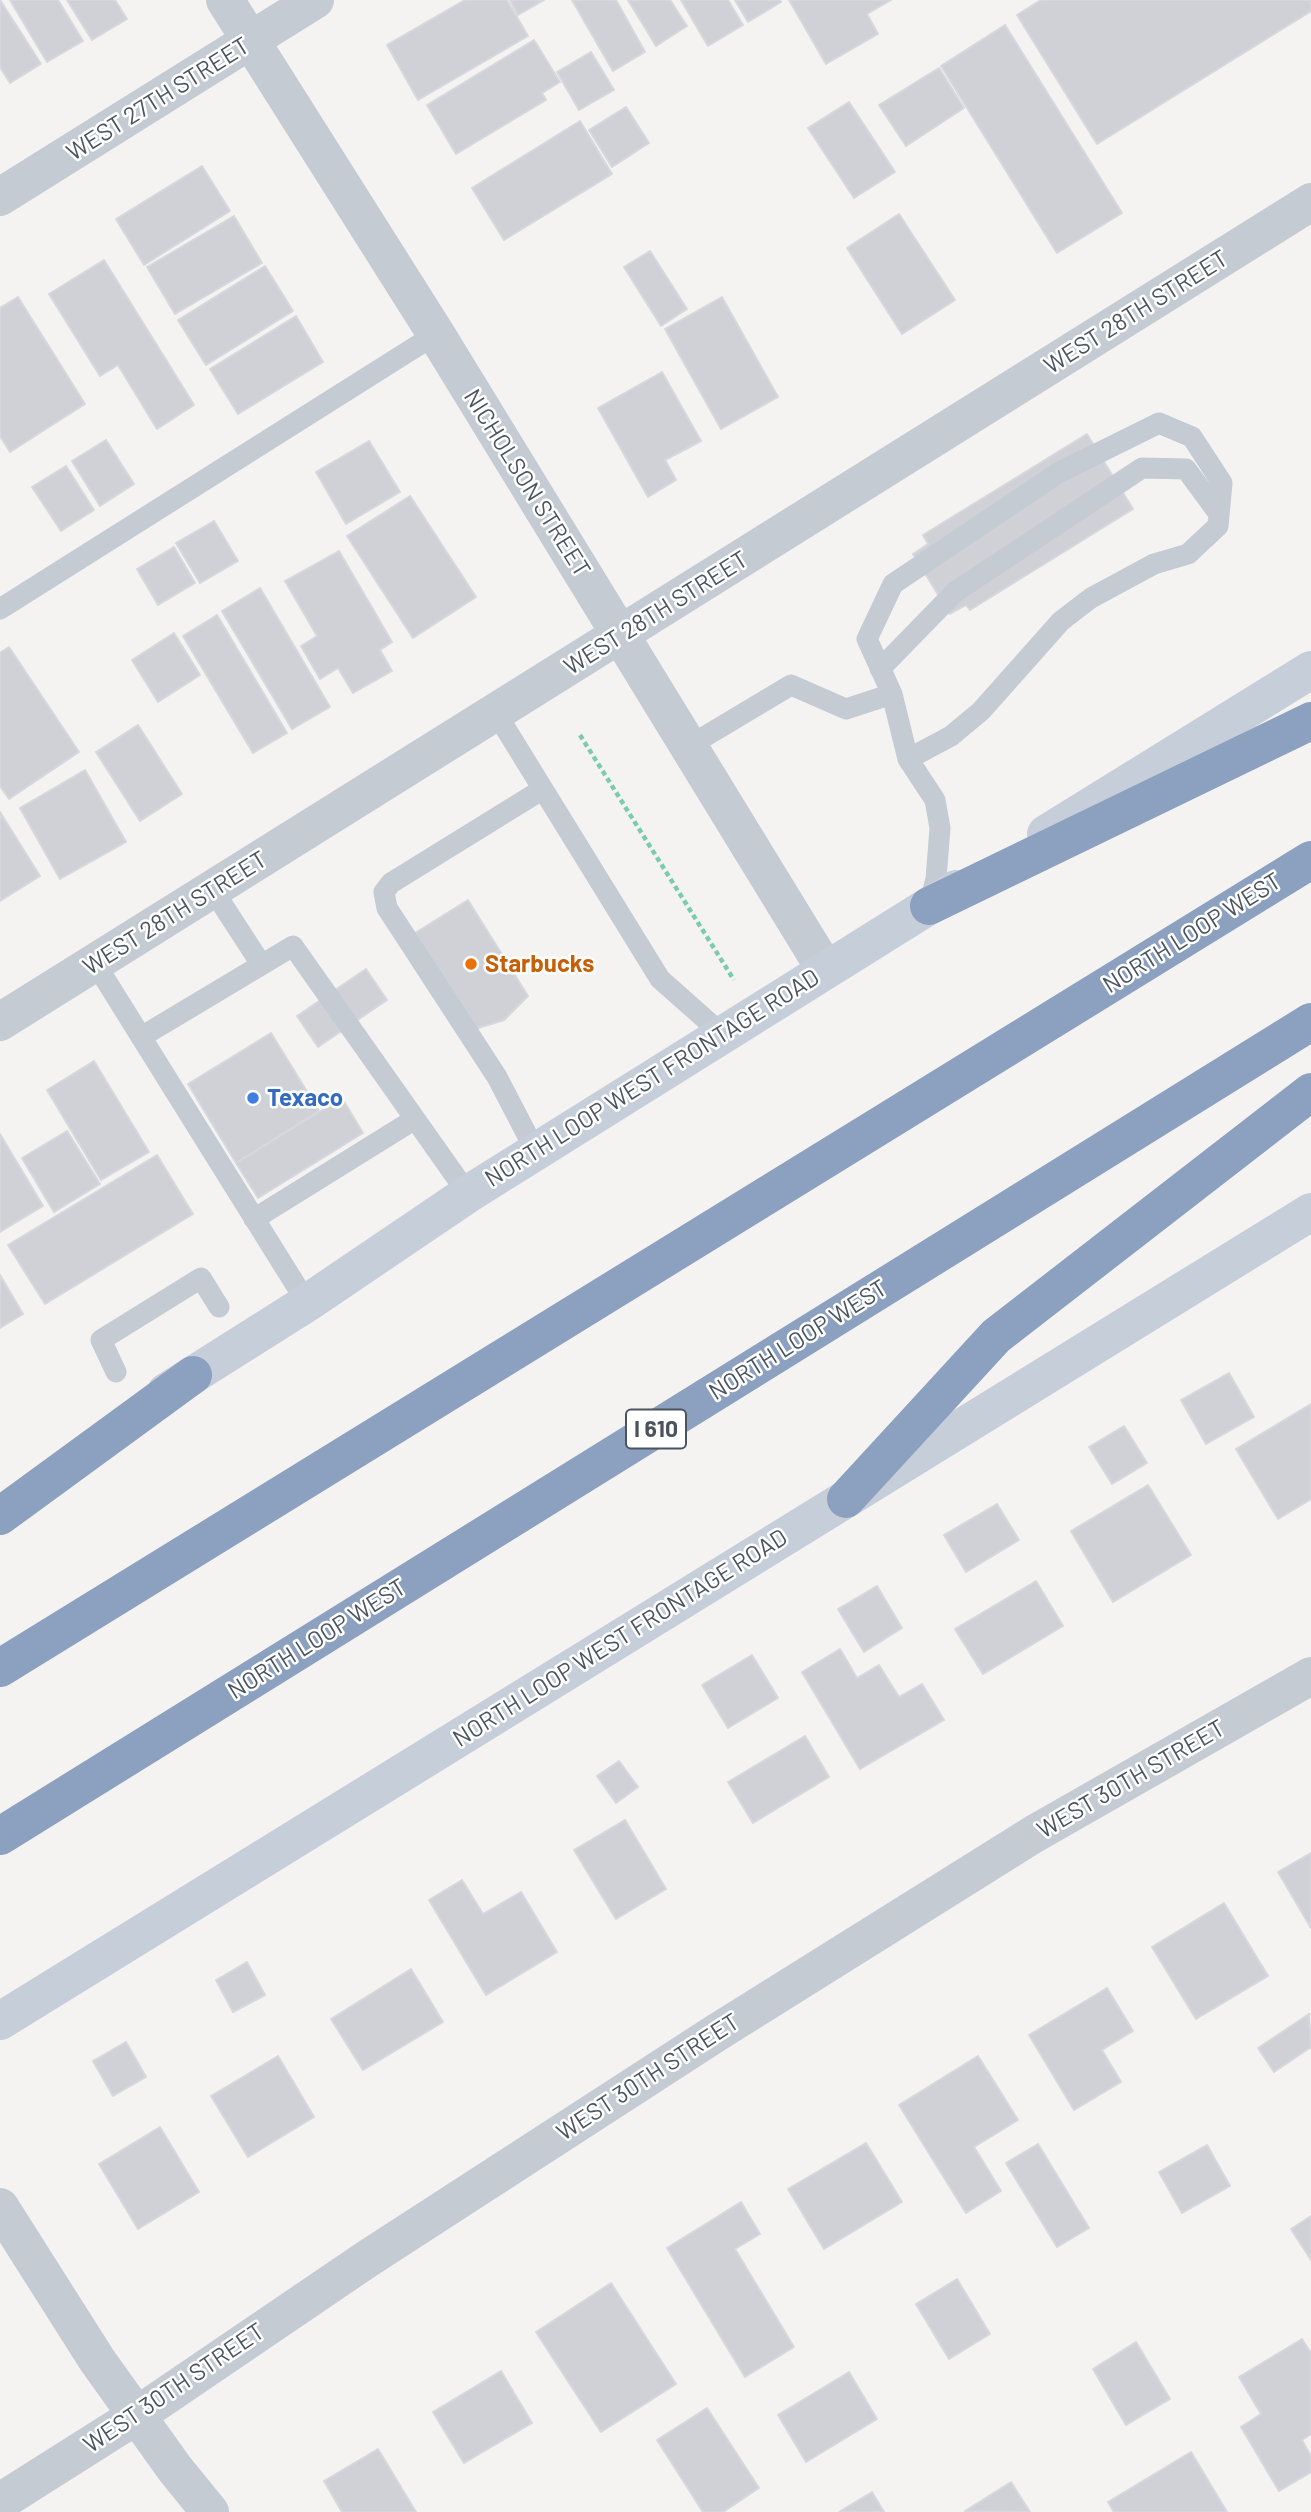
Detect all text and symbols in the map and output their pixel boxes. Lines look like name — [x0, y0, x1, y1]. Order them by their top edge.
street label: WEST 27TH STREET — [61, 31, 255, 167]
street label: WEST 28TH STREET — [1039, 244, 1233, 380]
street label: NICHOLSON STREET — [458, 384, 596, 582]
street label: WEST 28TH STREET — [559, 545, 753, 681]
street label: WEST 28TH STREET — [78, 845, 272, 981]
street label: NORTH LOOP WEST — [1098, 867, 1286, 999]
place label: Starbucks — [485, 950, 594, 978]
marker: Starbucks — [463, 956, 479, 972]
street label: NORTH LOOP WEST FRONTAGE ROAD — [480, 963, 824, 1193]
place label: Texaco — [267, 1084, 343, 1112]
marker: Texaco — [245, 1090, 261, 1106]
street label: NORTH LOOP WEST — [704, 1274, 892, 1406]
road number: I 610 — [626, 1410, 686, 1448]
street label: NORTH LOOP WEST FRONTAGE ROAD — [448, 1523, 792, 1753]
street label: NORTH LOOP WEST — [223, 1573, 411, 1705]
street label: WEST 30TH STREET — [1032, 1714, 1230, 1844]
street label: WEST 30TH STREET — [551, 2007, 745, 2147]
street label: WEST 30TH STREET — [78, 2317, 270, 2459]

